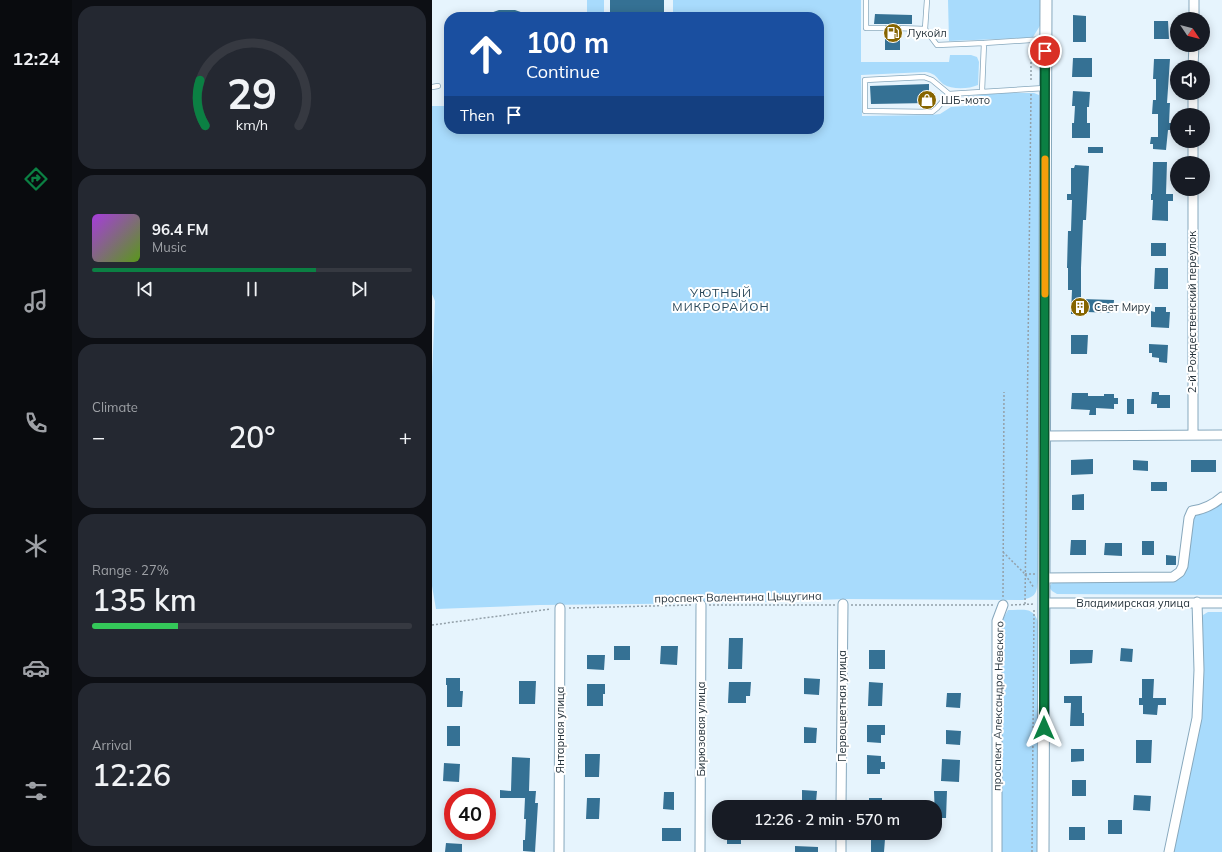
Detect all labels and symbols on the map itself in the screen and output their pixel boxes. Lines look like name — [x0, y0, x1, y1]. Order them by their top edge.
north arrow — [1170, 12, 1210, 52]
fuel station icon: Лукойл — [882, 22, 904, 44]
place label: Лукойл — [907, 26, 947, 40]
pin — [1028, 34, 1062, 68]
shop icon: ШБ-мото — [916, 89, 938, 111]
place label: ШБ-мото — [941, 93, 990, 107]
street label: 2-й Рождественский переулок — [1185, 231, 1199, 393]
district label: УЮТНЫЙ МИКРОРАЙОН — [672, 285, 770, 314]
building icon: Свет Миру — [1069, 296, 1091, 318]
place label: Свет Миру — [1094, 300, 1150, 314]
street label: проспект Валентина Цыцугина — [654, 589, 822, 605]
street label: Владимирская улица — [1076, 596, 1190, 610]
street label: проспект Александра Невского — [990, 621, 1006, 791]
street label: Первоцветная улица — [835, 650, 849, 762]
street label: Бирюзовая улица — [694, 681, 708, 777]
street label: Янтарная улица — [553, 687, 567, 773]
position arrow — [1023, 707, 1065, 749]
speed limit sign: 40 — [444, 788, 496, 840]

